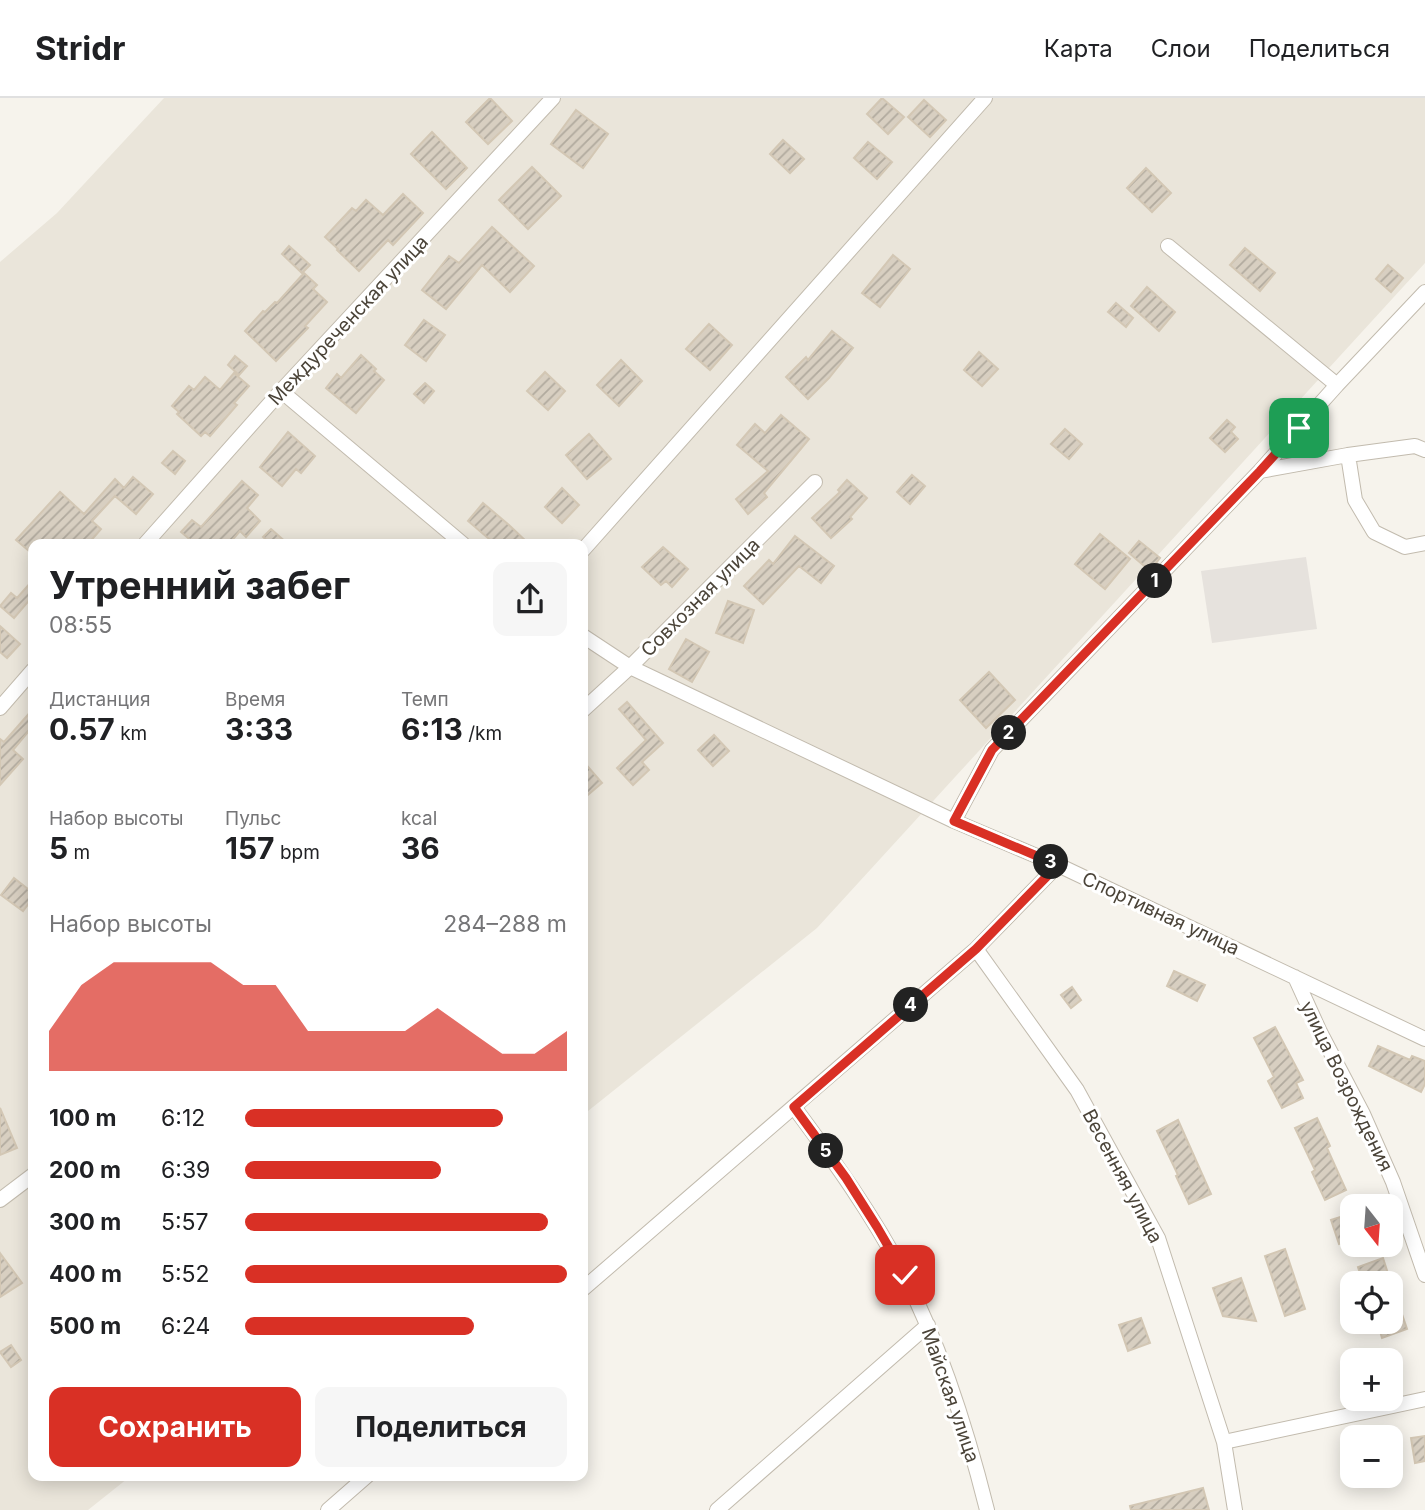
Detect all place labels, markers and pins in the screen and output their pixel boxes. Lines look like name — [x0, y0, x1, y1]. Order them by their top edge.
pin — [1269, 398, 1329, 458]
pin: 1 — [1138, 564, 1172, 598]
pin: 2 — [992, 716, 1026, 750]
pin: 3 — [1034, 844, 1068, 880]
pin: 4 — [894, 988, 928, 1023]
pin: 5 — [808, 1134, 844, 1168]
pin — [875, 1245, 935, 1305]

